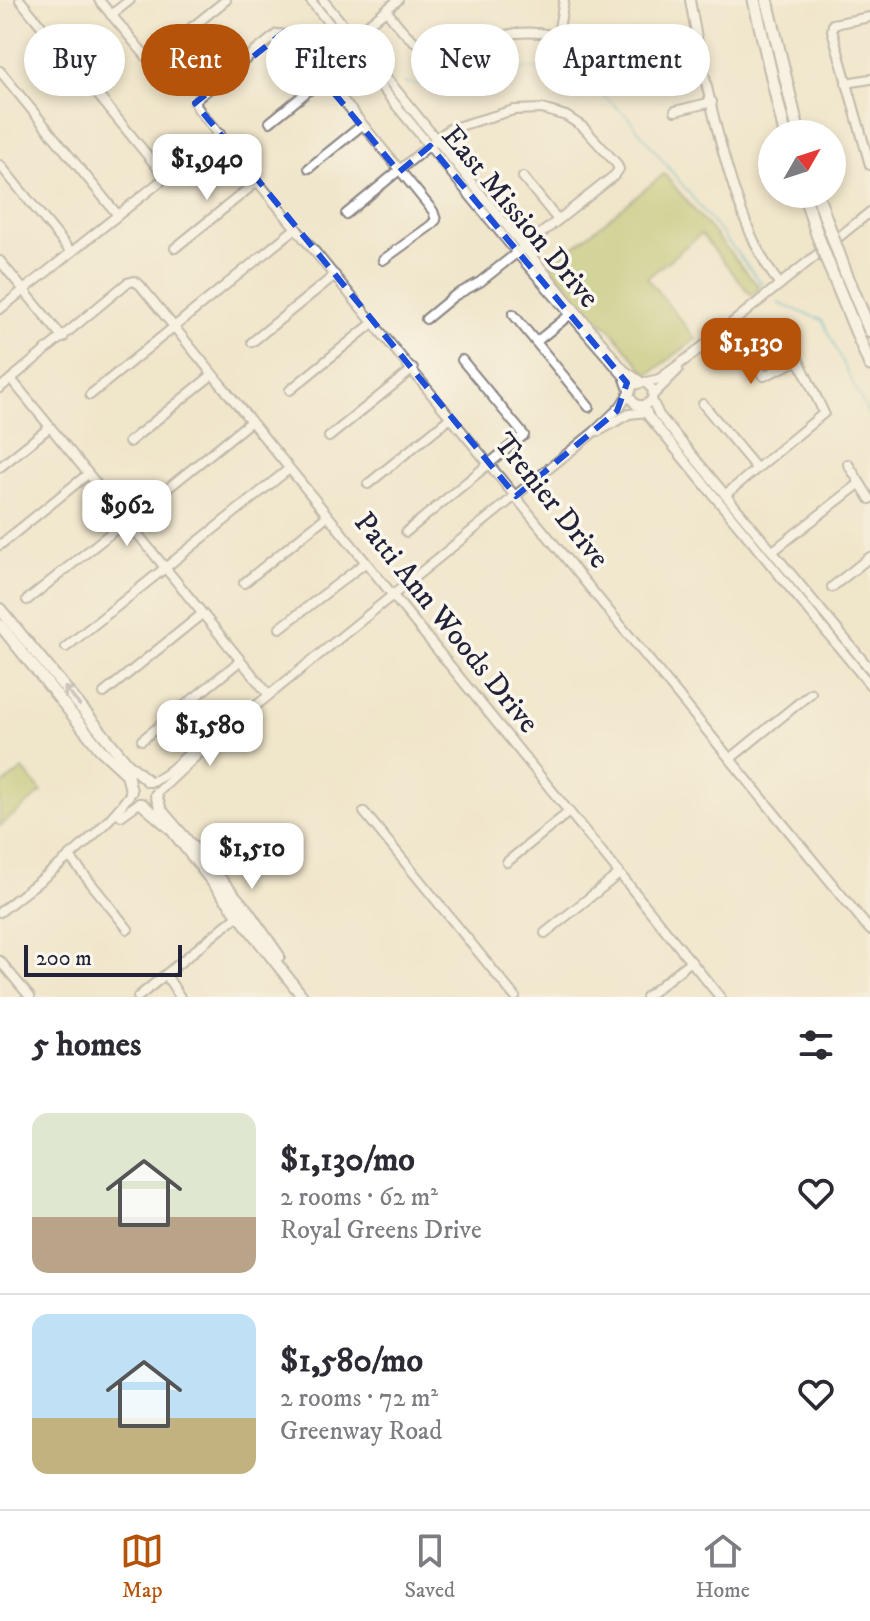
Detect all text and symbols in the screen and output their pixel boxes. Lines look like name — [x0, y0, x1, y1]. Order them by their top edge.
chip: Buy — [24, 24, 125, 96]
chip: Rent — [141, 24, 250, 96]
chip: Filters — [266, 24, 395, 96]
chip: New — [411, 24, 519, 96]
chip: Apartment — [535, 24, 710, 96]
street label: East Mission Drive — [433, 118, 607, 316]
north arrow — [758, 120, 846, 208]
map controls — [758, 120, 846, 208]
pin: $1,940 — [142, 134, 272, 202]
text: $1,940 — [171, 143, 243, 176]
pin: $1,130 — [686, 318, 816, 386]
text: $1,130 — [719, 327, 783, 360]
street label: Trenier Drive — [485, 426, 617, 576]
pin: $962 — [80, 480, 174, 548]
text: $962 — [100, 489, 154, 522]
street label: Patti Ann Woods Drive — [345, 505, 547, 741]
one-way arrow — [63, 686, 81, 707]
pin: $1,580 — [145, 700, 275, 768]
text: $1,580 — [175, 709, 245, 742]
pin: $1,510 — [187, 823, 317, 891]
text: $1,510 — [219, 832, 285, 865]
scale bar — [24, 941, 182, 977]
text: 200 m — [36, 945, 92, 972]
icon: filters — [794, 1023, 838, 1067]
text: 5 homes — [32, 1024, 141, 1066]
text: $1,130/mo — [280, 1139, 415, 1181]
icon: home — [96, 1145, 192, 1241]
icon: heart — [794, 1171, 838, 1215]
text: 2 rooms · 62 m² — [280, 1181, 438, 1214]
text: Royal Greens Drive — [280, 1214, 482, 1247]
text: $1,580/mo — [280, 1340, 423, 1382]
icon: home — [96, 1346, 192, 1442]
icon: heart — [794, 1372, 838, 1416]
text: 2 rooms · 72 m² — [280, 1382, 438, 1415]
text: Greenway Road — [280, 1415, 442, 1448]
tab: Map — [120, 1529, 164, 1604]
tab: Saved — [405, 1529, 455, 1604]
tab: Home — [695, 1529, 750, 1604]

